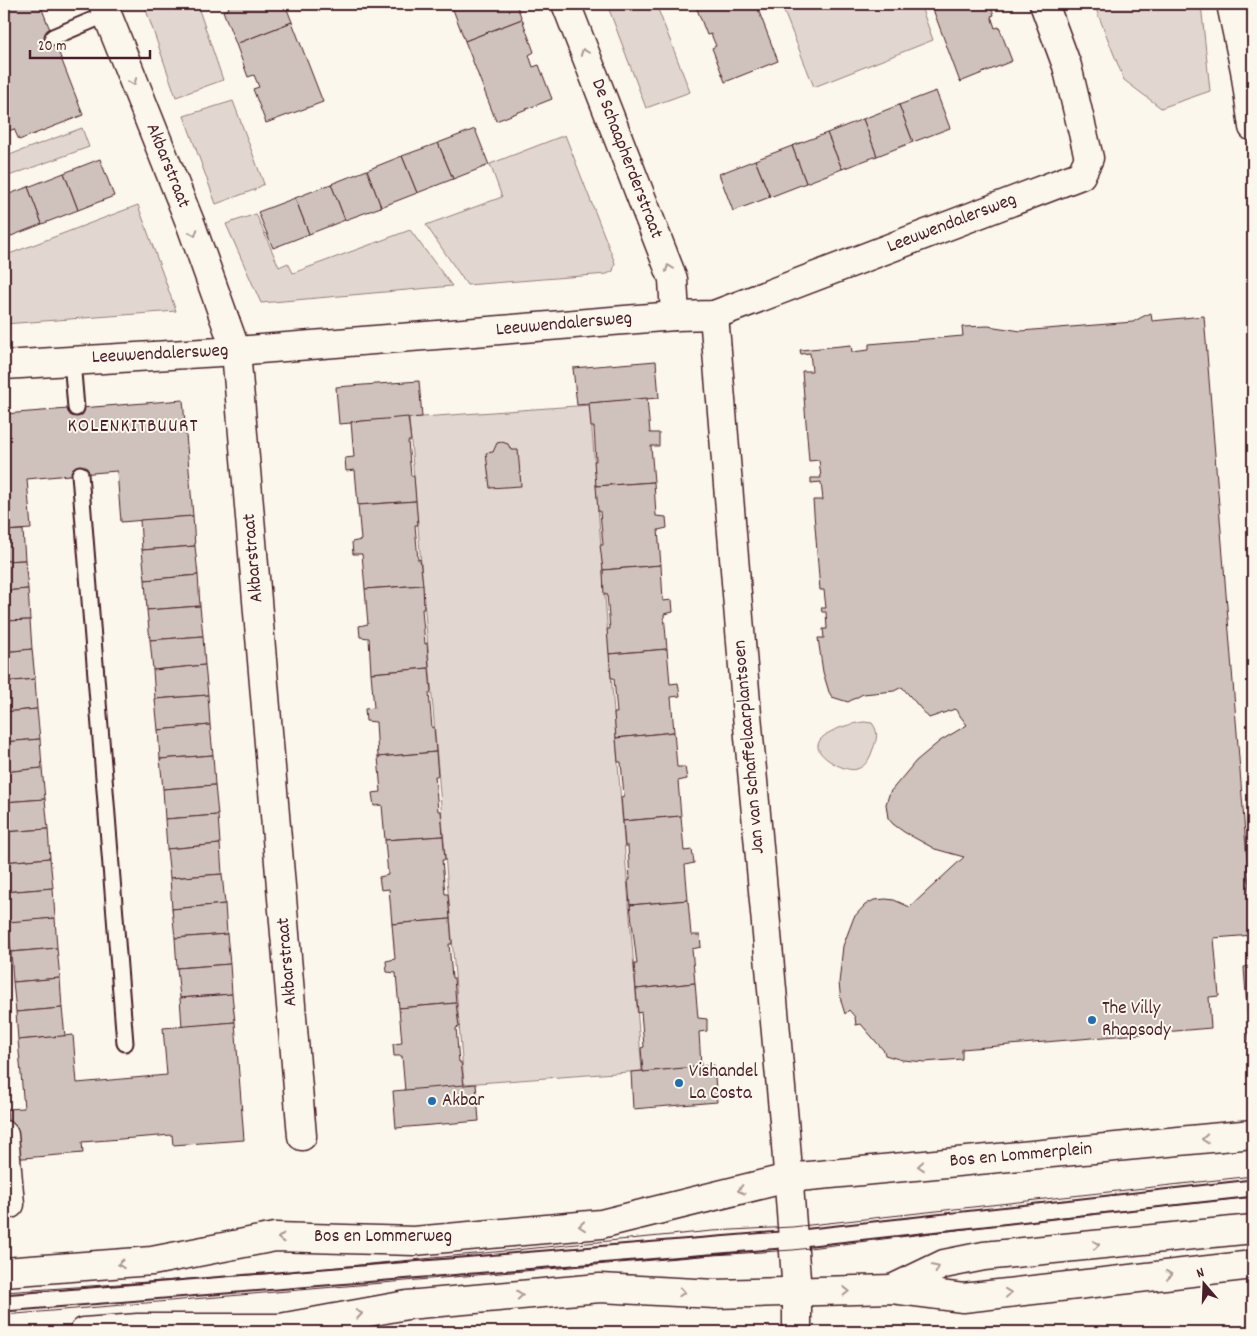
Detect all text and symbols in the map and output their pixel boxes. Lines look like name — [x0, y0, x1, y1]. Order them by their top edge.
scale bar — [30, 28, 150, 60]
text: 20 m — [38, 36, 66, 58]
one-way arrow — [580, 48, 591, 57]
street label: De Schaapherderstraat — [583, 75, 669, 243]
one-way arrow — [127, 77, 138, 86]
street label: Akbarstraat — [138, 120, 196, 212]
street label: Leeuwendalersweg — [883, 187, 1021, 261]
one-way arrow — [188, 228, 198, 237]
one-way arrow — [665, 265, 675, 273]
street label: Leeuwendalersweg — [495, 306, 633, 344]
street label: Leeuwendalersweg — [91, 338, 229, 372]
district label: KOLENKITBUURT — [68, 413, 198, 441]
street label: Akbarstraat — [237, 512, 271, 604]
street label: Jan van Schaffelaarplantsoen — [727, 639, 773, 855]
street label: Akbarstraat — [271, 916, 305, 1008]
place label: The Villy Rhapsody — [1102, 996, 1171, 1045]
marker: The Villy Rhapsody — [1086, 1014, 1098, 1026]
place label: Vishandel La Costa — [689, 1059, 758, 1108]
marker: Vishandel La Costa — [673, 1077, 685, 1089]
place label: Akbar — [442, 1088, 484, 1115]
marker: Akbar — [426, 1095, 438, 1107]
one-way arrow — [1200, 1133, 1208, 1144]
street label: Bos en Lommerplein — [949, 1136, 1093, 1176]
one-way arrow — [917, 1160, 925, 1171]
one-way arrow — [736, 1184, 745, 1195]
one-way arrow — [578, 1220, 586, 1231]
street label: Bos en Lommerweg — [314, 1224, 452, 1251]
one-way arrow — [276, 1233, 284, 1243]
one-way arrow — [1092, 1240, 1100, 1251]
one-way arrow — [116, 1258, 124, 1269]
north arrow — [1180, 1258, 1230, 1308]
text: N — [1194, 1263, 1207, 1284]
one-way arrow — [931, 1264, 940, 1274]
one-way arrow — [1165, 1270, 1173, 1281]
one-way arrow — [842, 1285, 850, 1296]
one-way arrow — [678, 1287, 686, 1298]
one-way arrow — [1004, 1288, 1012, 1299]
one-way arrow — [516, 1290, 524, 1301]
one-way arrow — [354, 1310, 363, 1320]

